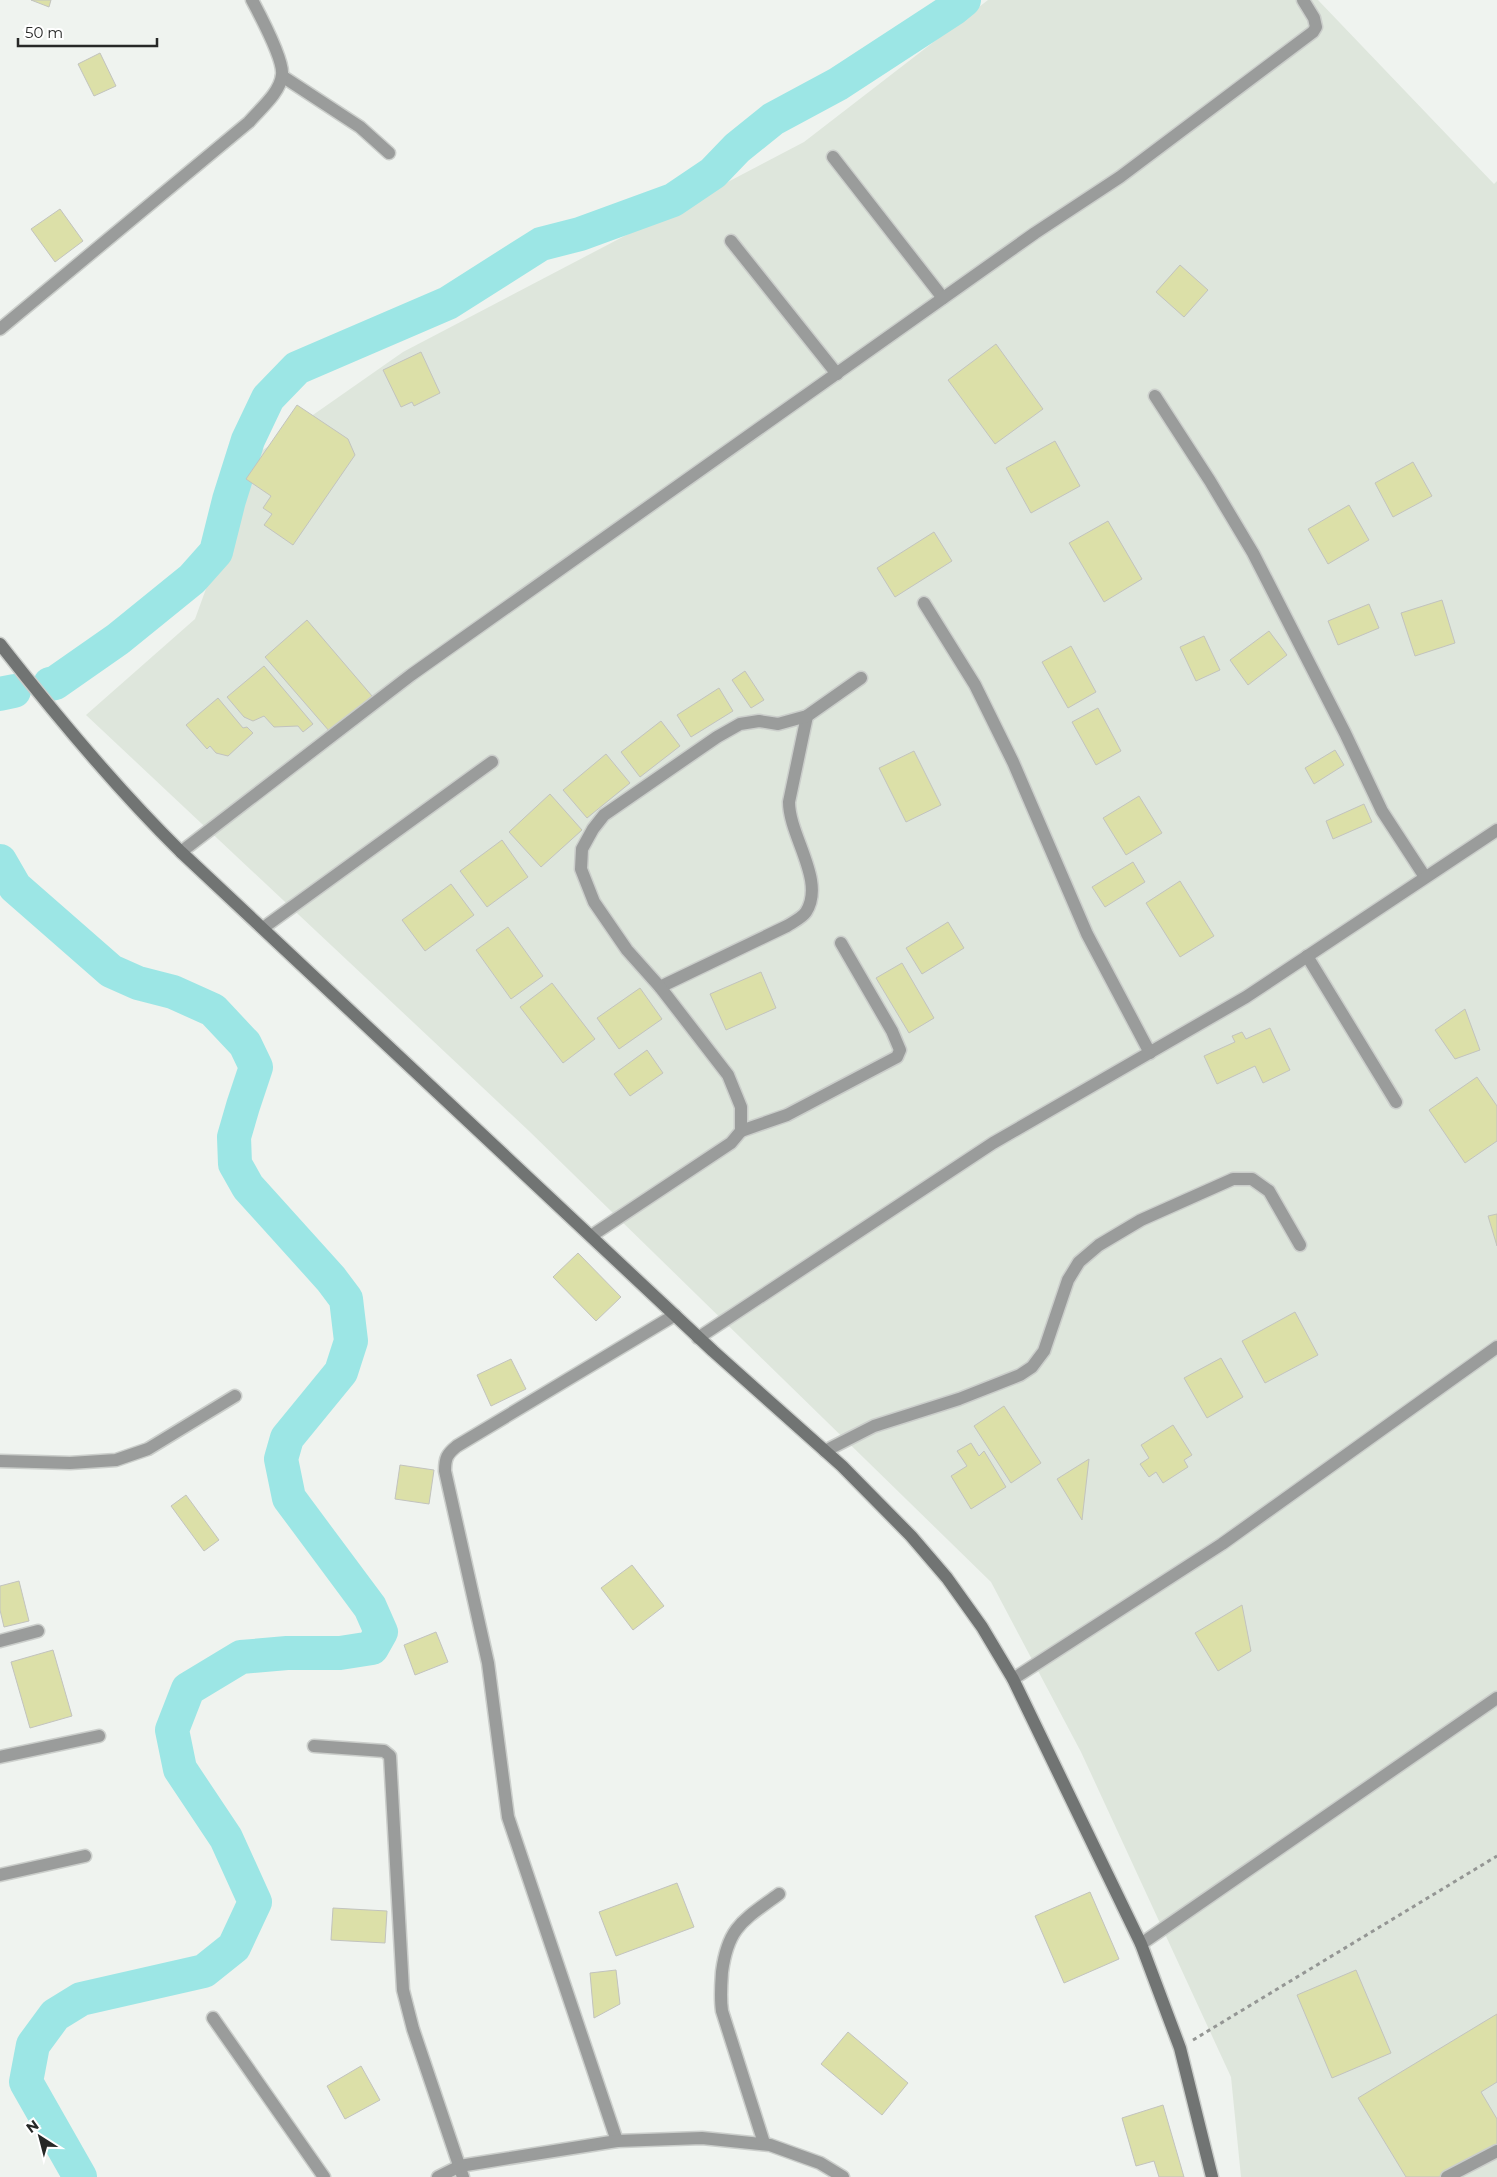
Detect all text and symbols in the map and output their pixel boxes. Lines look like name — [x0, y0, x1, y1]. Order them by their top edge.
scale bar — [18, 15, 156, 47]
text: 50 m — [25, 23, 63, 42]
north arrow — [15, 2112, 65, 2162]
text: N — [22, 2116, 42, 2137]

